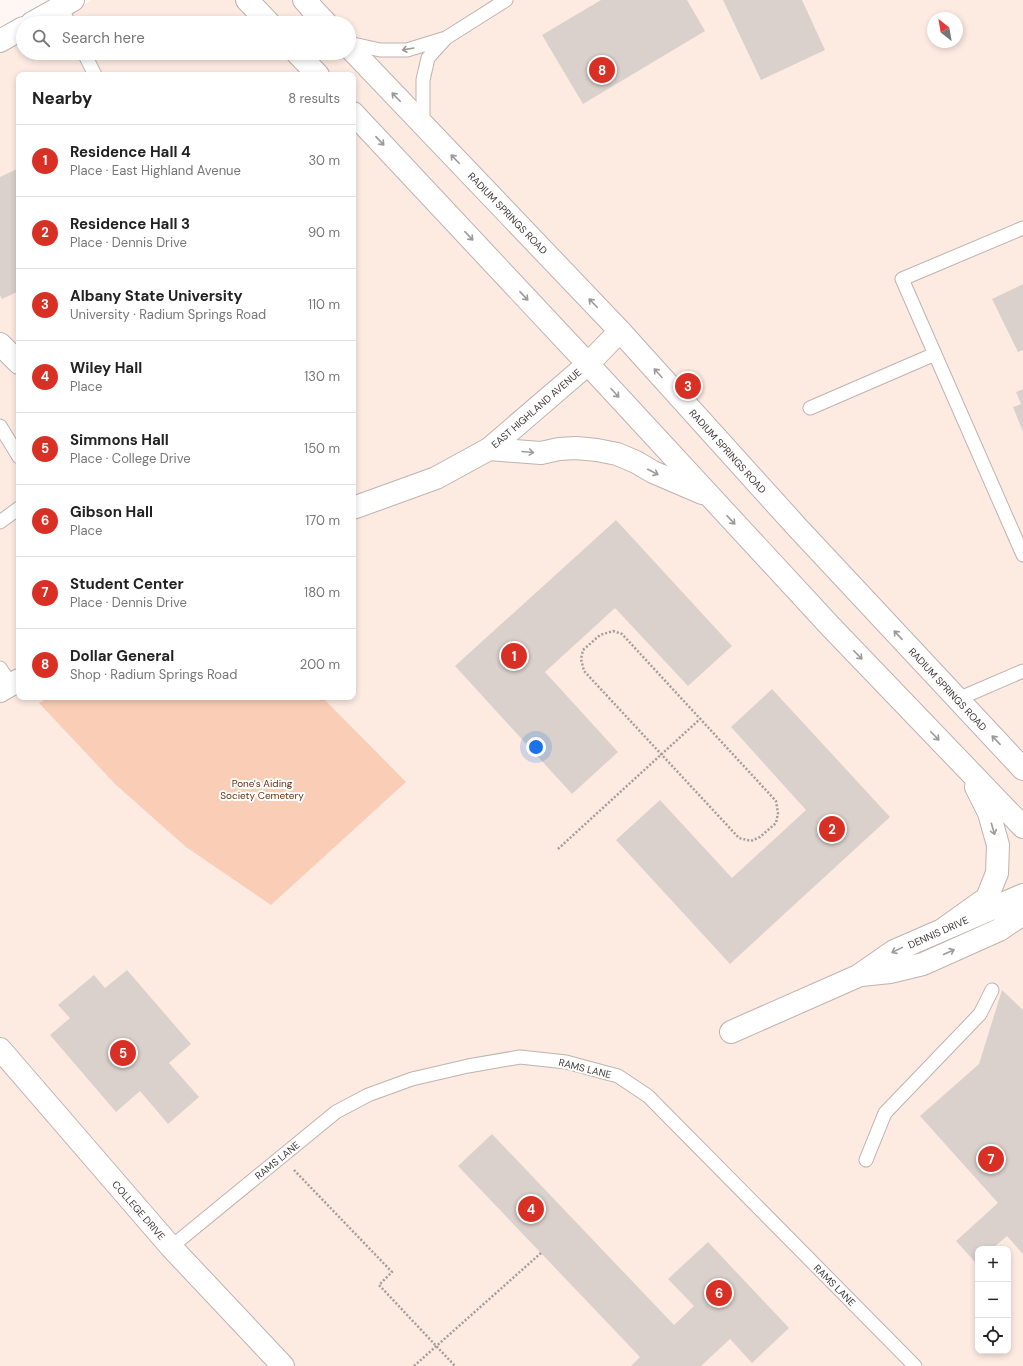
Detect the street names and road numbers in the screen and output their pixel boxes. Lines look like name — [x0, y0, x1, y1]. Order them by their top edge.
street label: RADIUM SPRINGS ROAD — [465, 170, 550, 257]
street label: EAST HIGHLAND AVENUE — [489, 365, 584, 451]
street label: RADIUM SPRINGS ROAD — [686, 407, 769, 496]
street label: RADIUM SPRINGS ROAD — [906, 645, 990, 734]
street label: DENNIS DRIVE — [906, 913, 971, 952]
street label: RAMS LANE — [557, 1056, 613, 1081]
street label: RAMS LANE — [252, 1138, 303, 1182]
street label: COLLEGE DRIVE — [109, 1178, 168, 1243]
street label: RAMS LANE — [811, 1262, 859, 1309]

